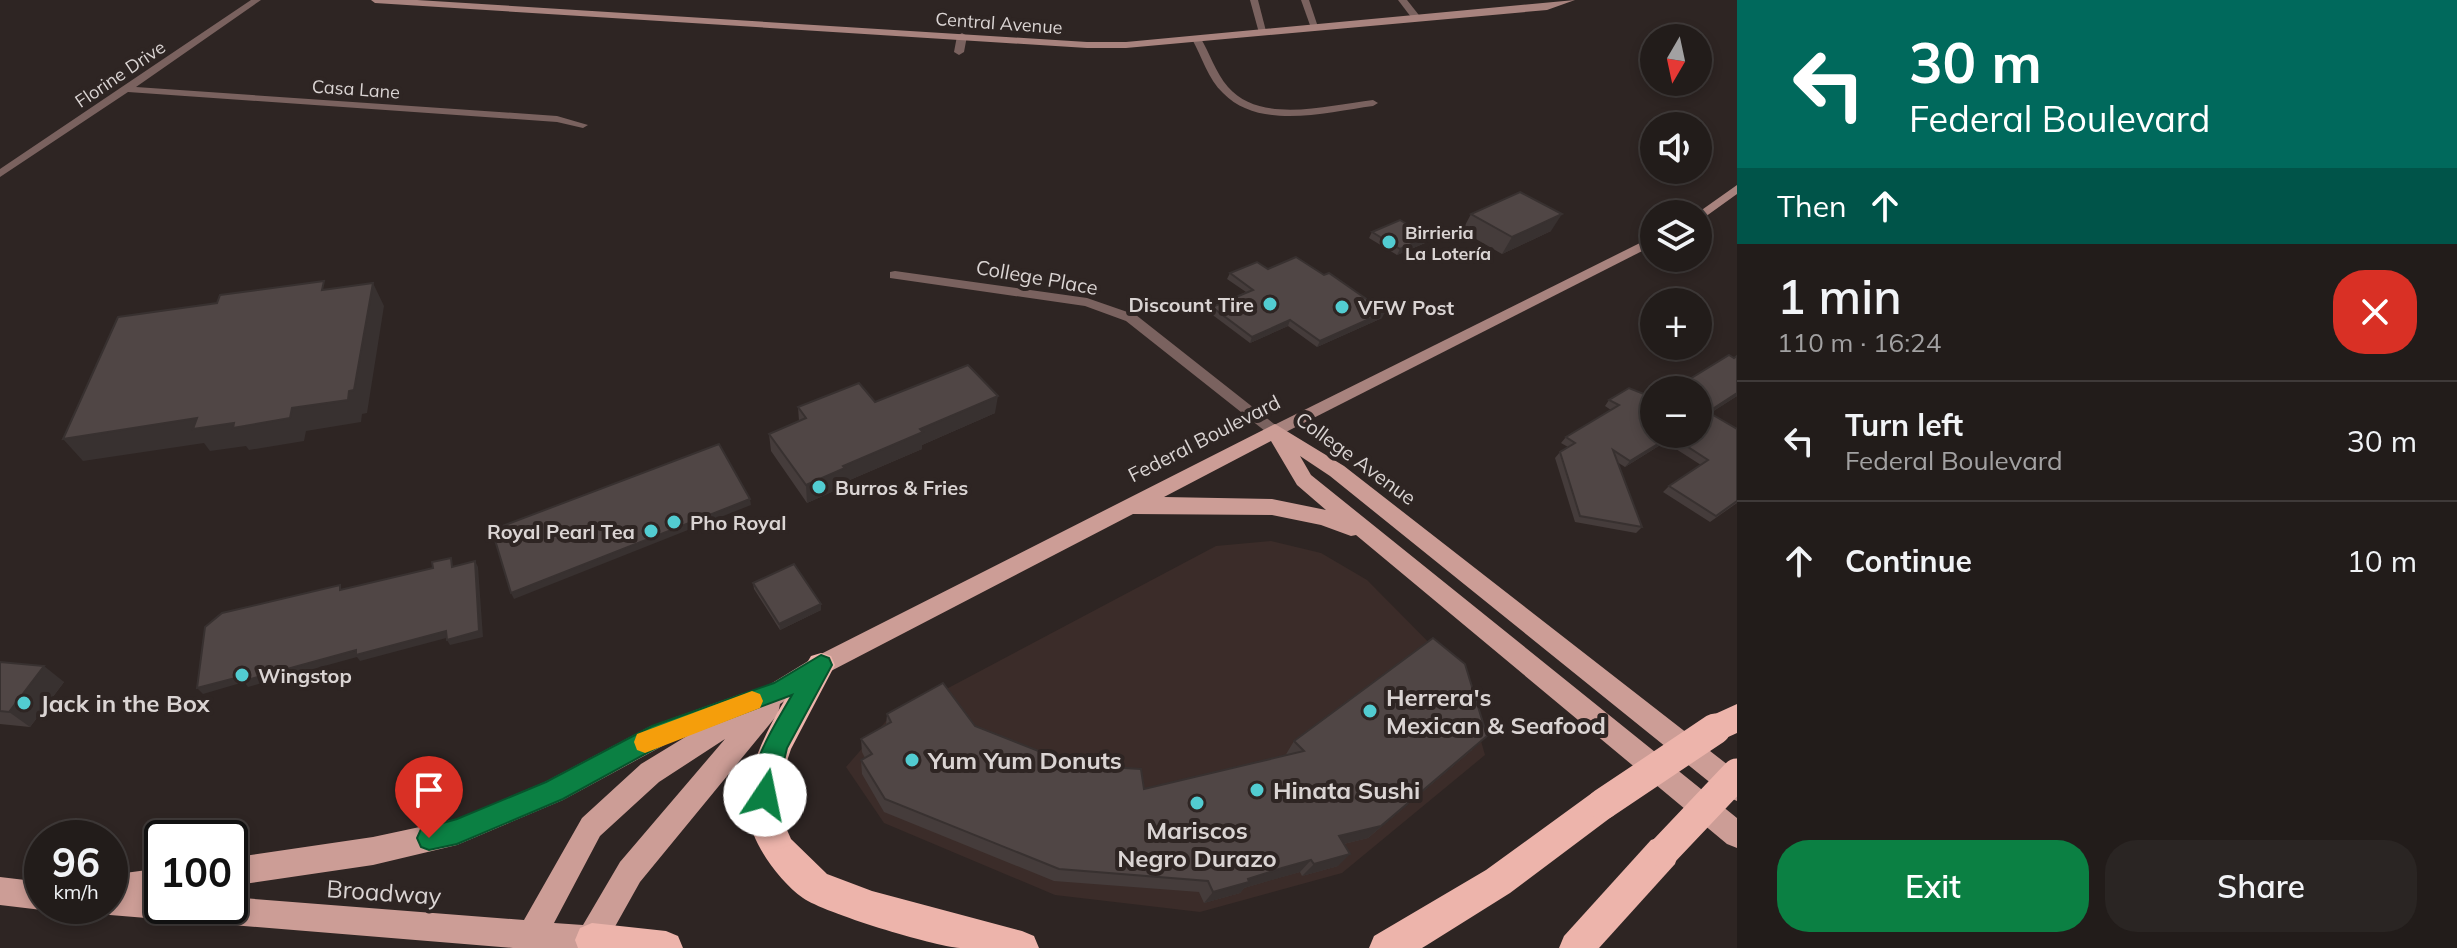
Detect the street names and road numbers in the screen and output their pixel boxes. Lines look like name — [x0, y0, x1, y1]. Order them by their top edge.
street label: Central Avenue — [935, 7, 1063, 39]
street label: Florine Drive — [70, 35, 170, 113]
street label: Casa Lane — [311, 74, 401, 104]
street label: College Place — [974, 254, 1100, 300]
street label: Federal Boulevard — [1124, 389, 1284, 487]
street label: College Avenue — [1291, 406, 1421, 510]
street label: Broadway — [326, 873, 443, 911]

